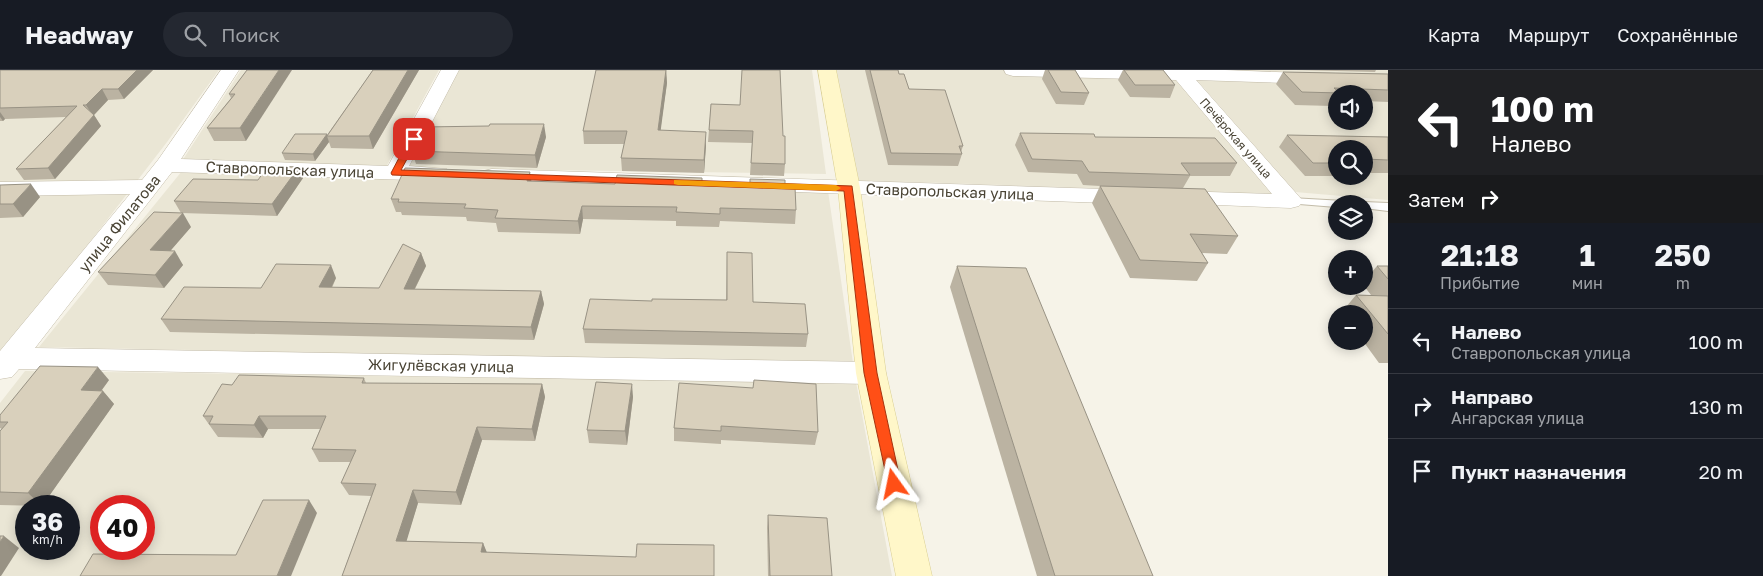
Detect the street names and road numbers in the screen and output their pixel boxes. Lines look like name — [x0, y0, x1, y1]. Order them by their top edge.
street label: Печёрская улица — [1197, 95, 1275, 181]
street label: Ставропольская улица — [206, 157, 374, 181]
street label: улица Филатова — [74, 171, 164, 275]
street label: Ставропольская улица — [866, 179, 1034, 203]
street label: Жигулёвская улица — [368, 355, 514, 375]

